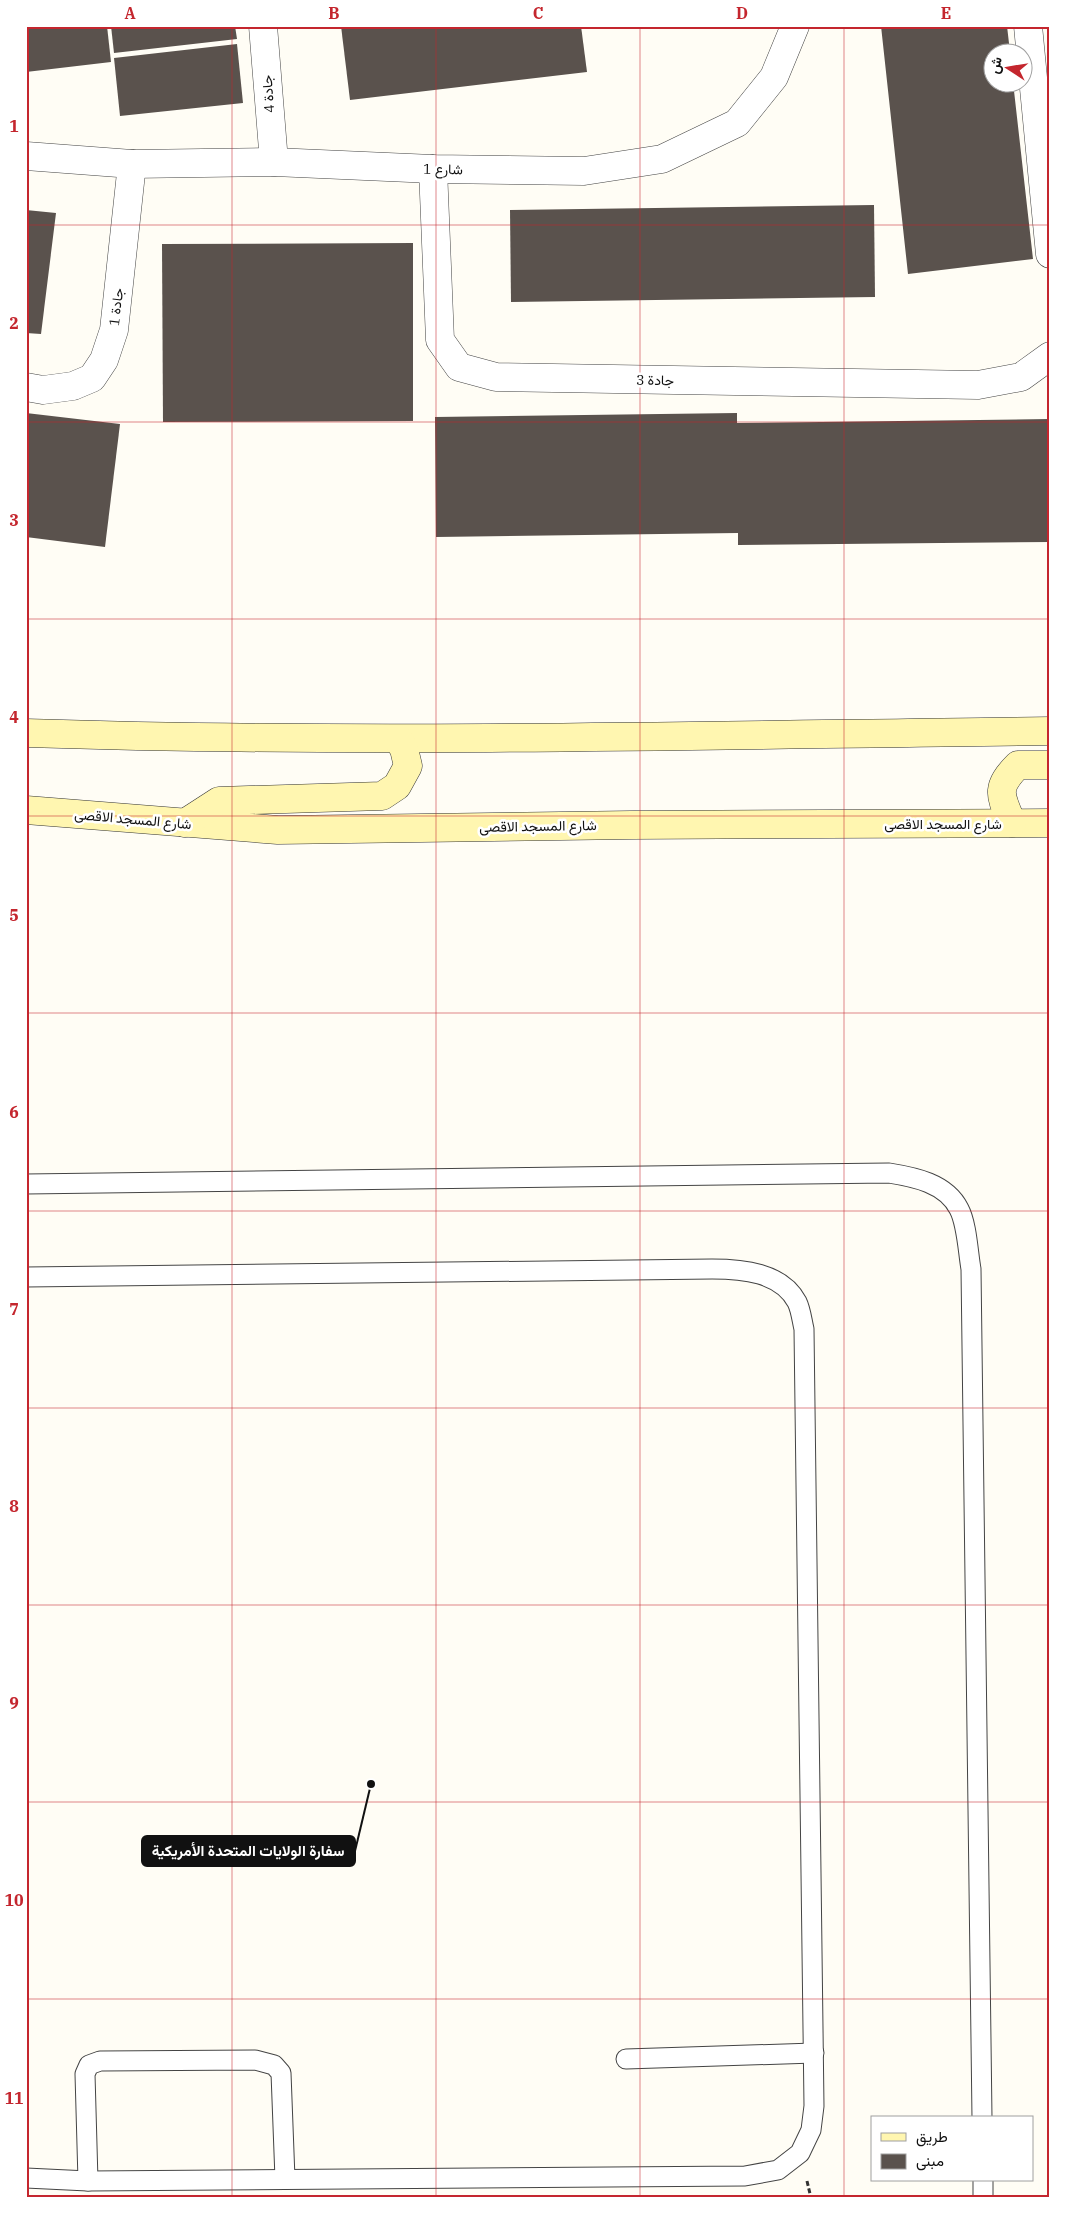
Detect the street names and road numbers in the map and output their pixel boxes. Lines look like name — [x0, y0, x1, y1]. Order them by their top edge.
street label: جادة 4 — [258, 74, 278, 114]
street label: شارع 1 — [423, 160, 463, 180]
street label: جادة 1 — [105, 287, 127, 327]
street label: جادة 3 — [636, 371, 674, 389]
street label: شارع المسجد الاقصى — [74, 805, 192, 835]
street label: شارع المسجد الاقصى — [884, 815, 1002, 835]
street label: شارع المسجد الاقصى — [479, 816, 597, 838]

